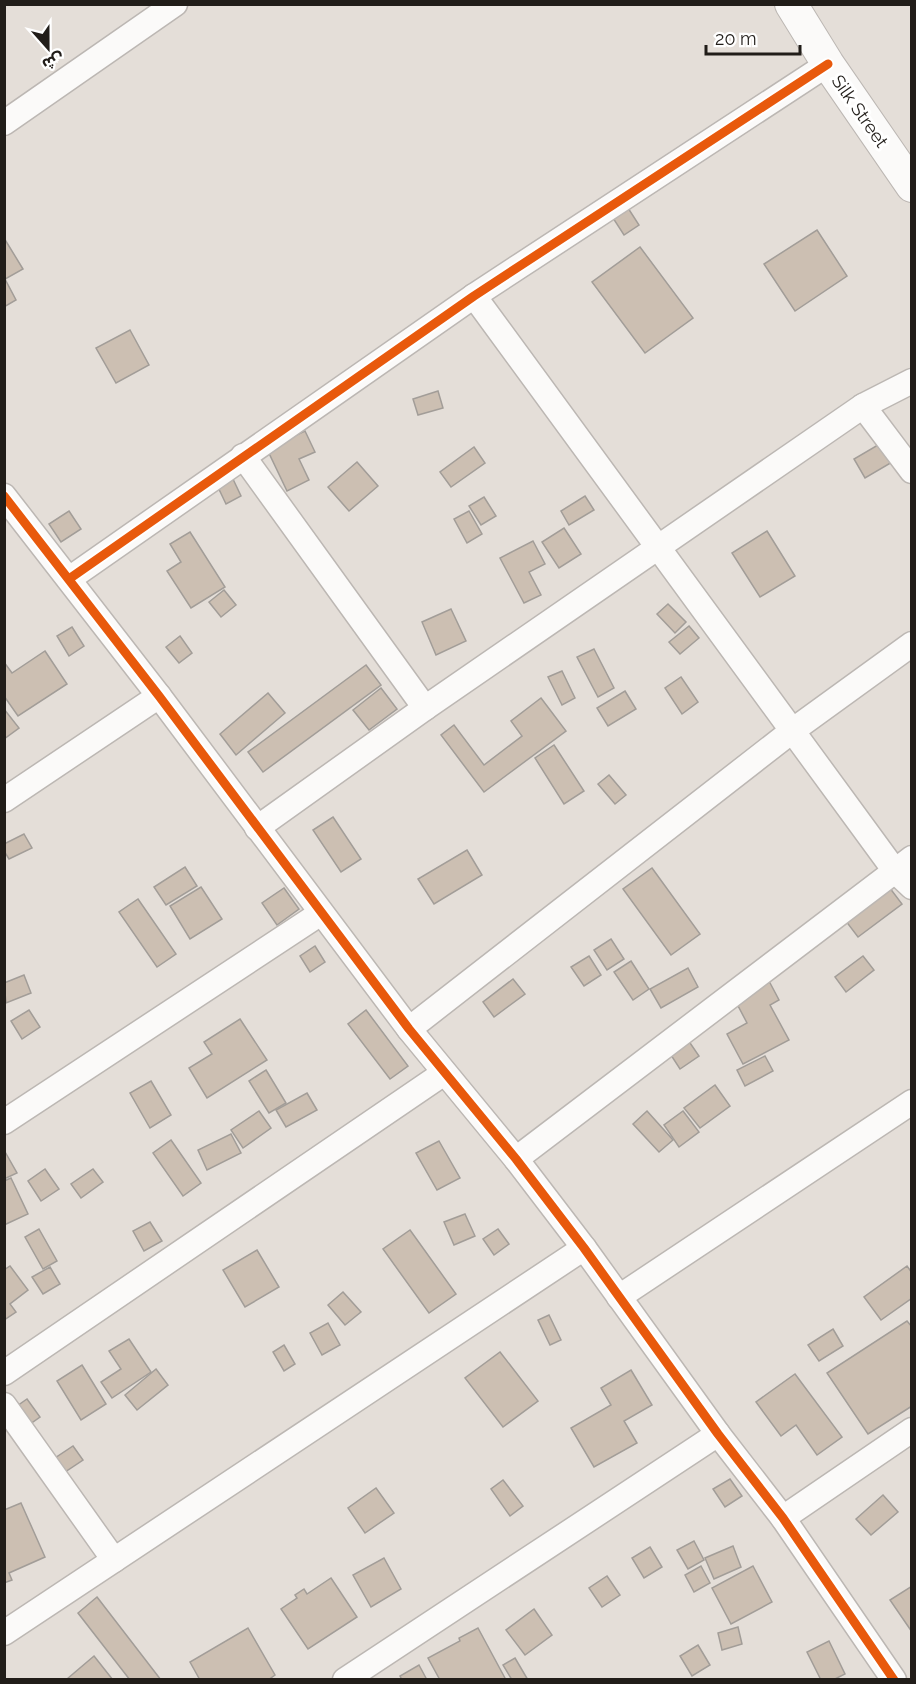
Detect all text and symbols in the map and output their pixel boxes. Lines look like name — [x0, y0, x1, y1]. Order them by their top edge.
north arrow — [18, 18, 78, 78]
scale bar — [706, 18, 800, 56]
text: 20 m — [715, 28, 757, 49]
text: ش — [39, 49, 67, 74]
street label: Silk Street — [827, 71, 893, 151]

